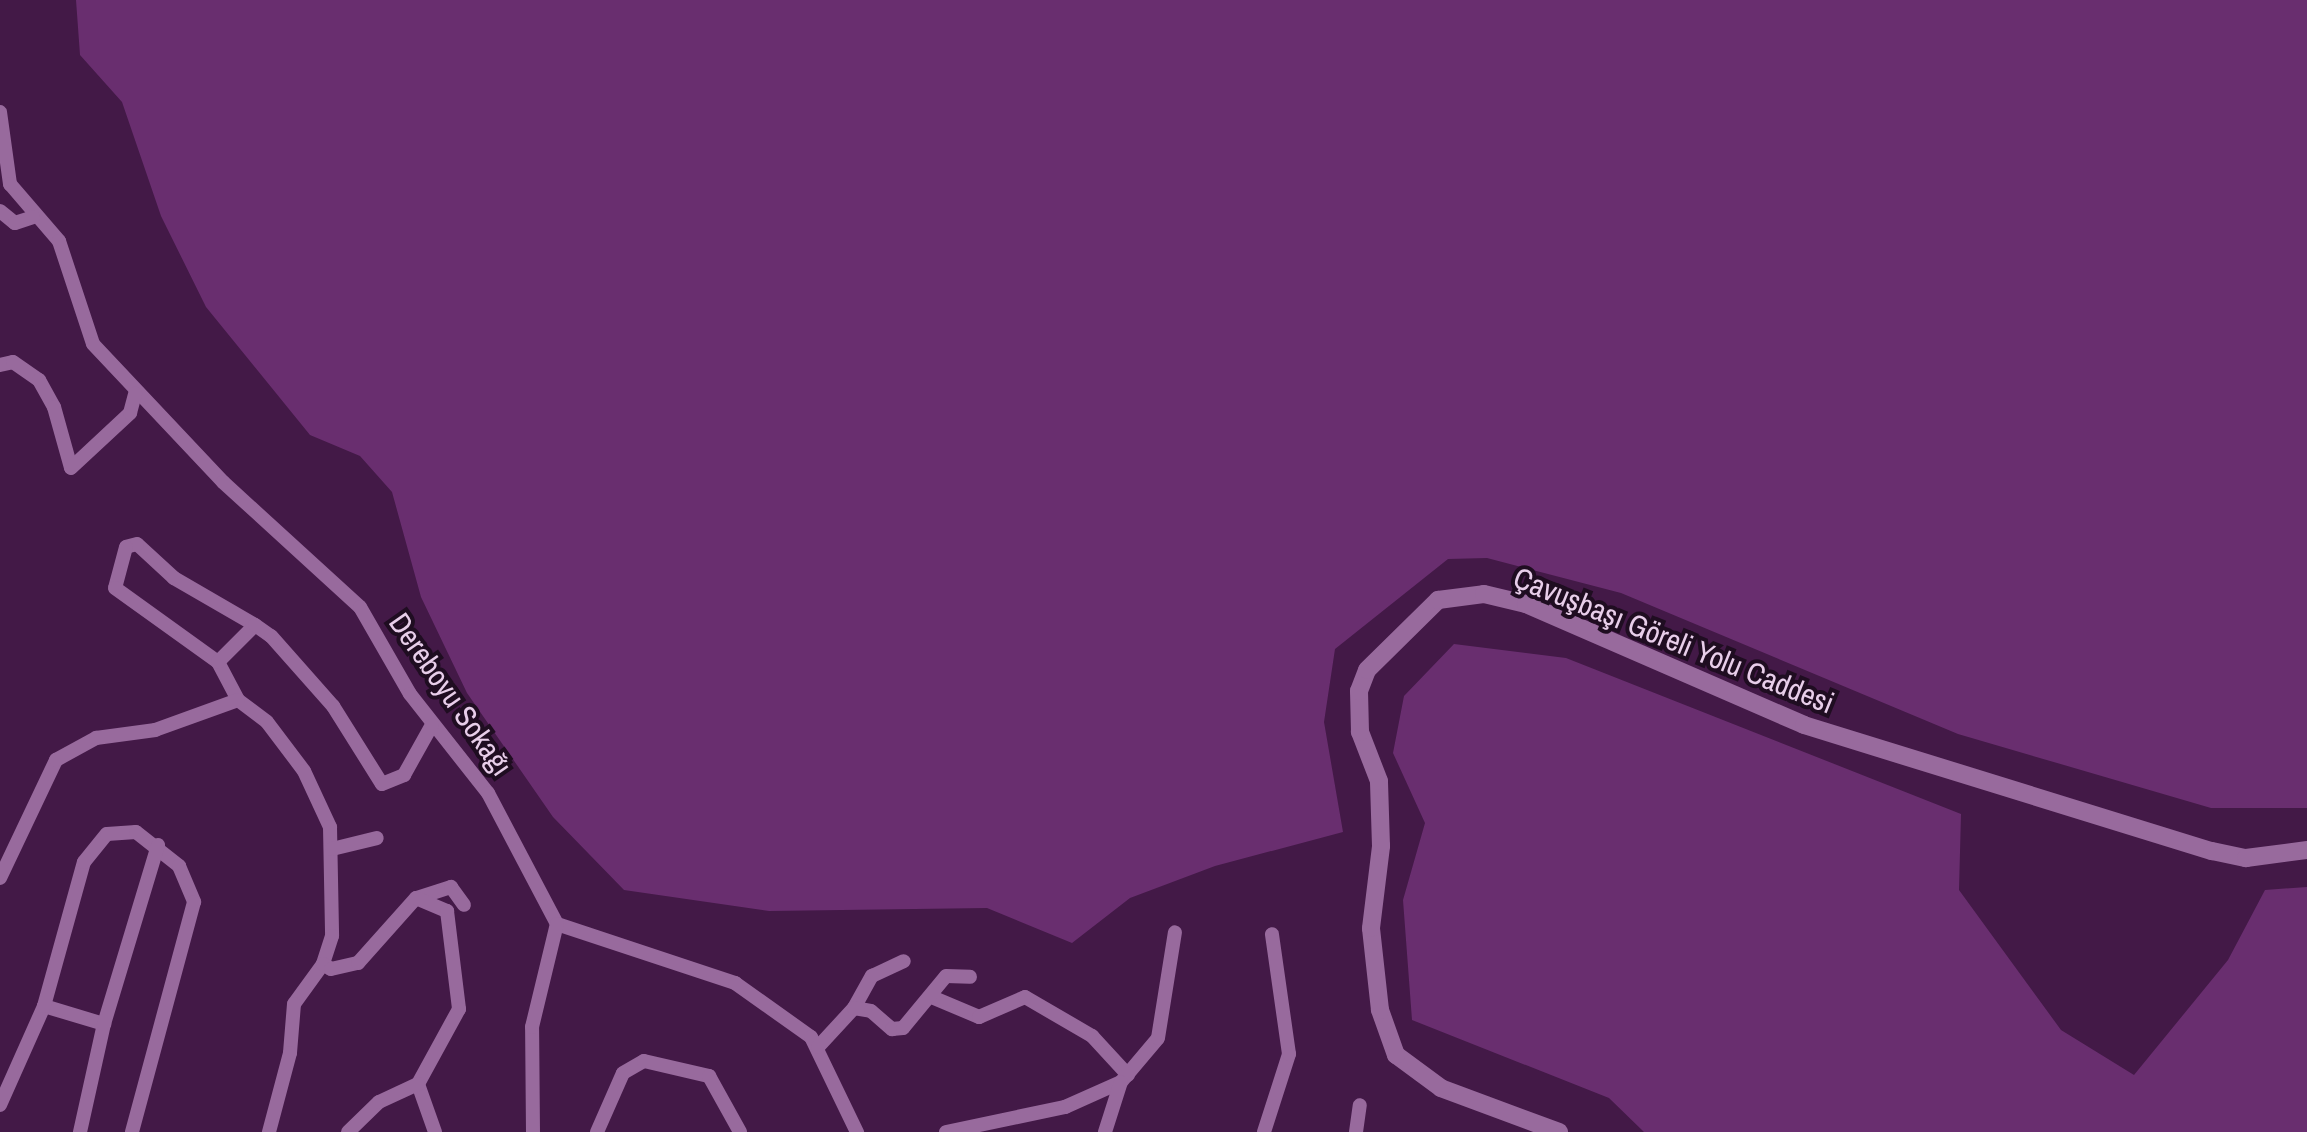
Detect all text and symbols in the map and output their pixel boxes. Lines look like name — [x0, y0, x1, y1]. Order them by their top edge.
street label: Çavuşbaşı Göreli Yolu Caddesi — [1508, 559, 1840, 721]
street label: Dereboyu Sokağı — [382, 606, 520, 782]

